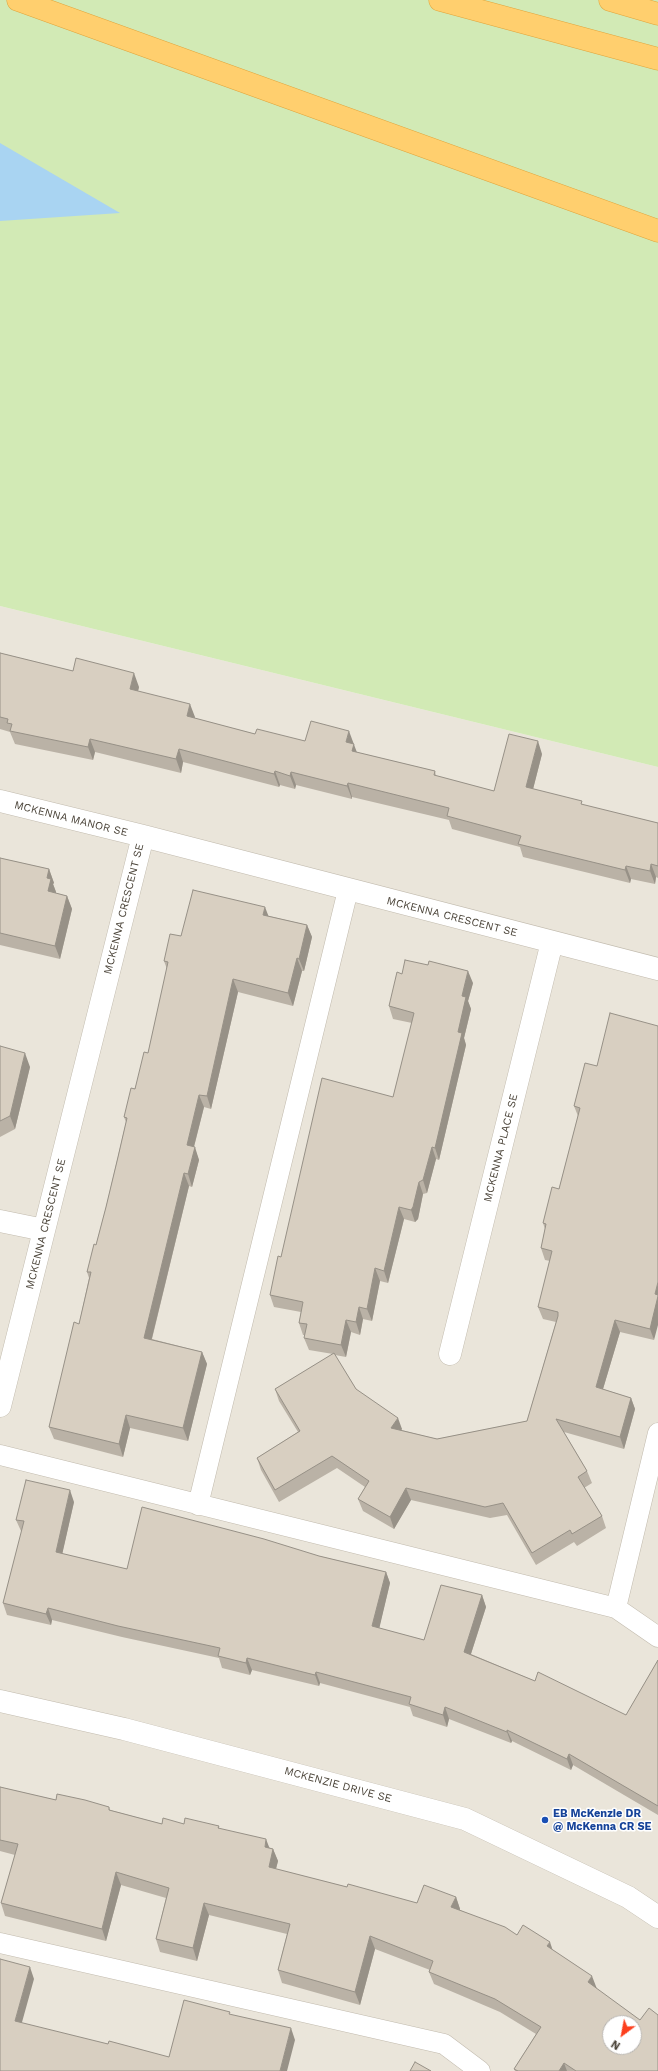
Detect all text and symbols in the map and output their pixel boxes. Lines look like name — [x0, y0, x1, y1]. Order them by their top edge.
street label: MCKENNA MANOR SE — [13, 799, 129, 839]
street label: MCKENNA CRESCENT SE — [101, 842, 147, 976]
street label: MCKENNA CRESCENT SE — [385, 894, 519, 940]
street label: MCKENNA PLACE SE — [481, 1093, 521, 1203]
street label: MCKENNA CRESCENT SE — [23, 1157, 69, 1291]
street label: MCKENZIE DRIVE SE — [283, 1764, 393, 1806]
place label: EB McKenzie DR @ McKenna CR SE — [553, 1807, 652, 1833]
marker: EB McKenzie DR @ McKenna CR SE — [540, 1815, 550, 1825]
north arrow — [602, 2015, 642, 2055]
text: N — [609, 2037, 623, 2052]

